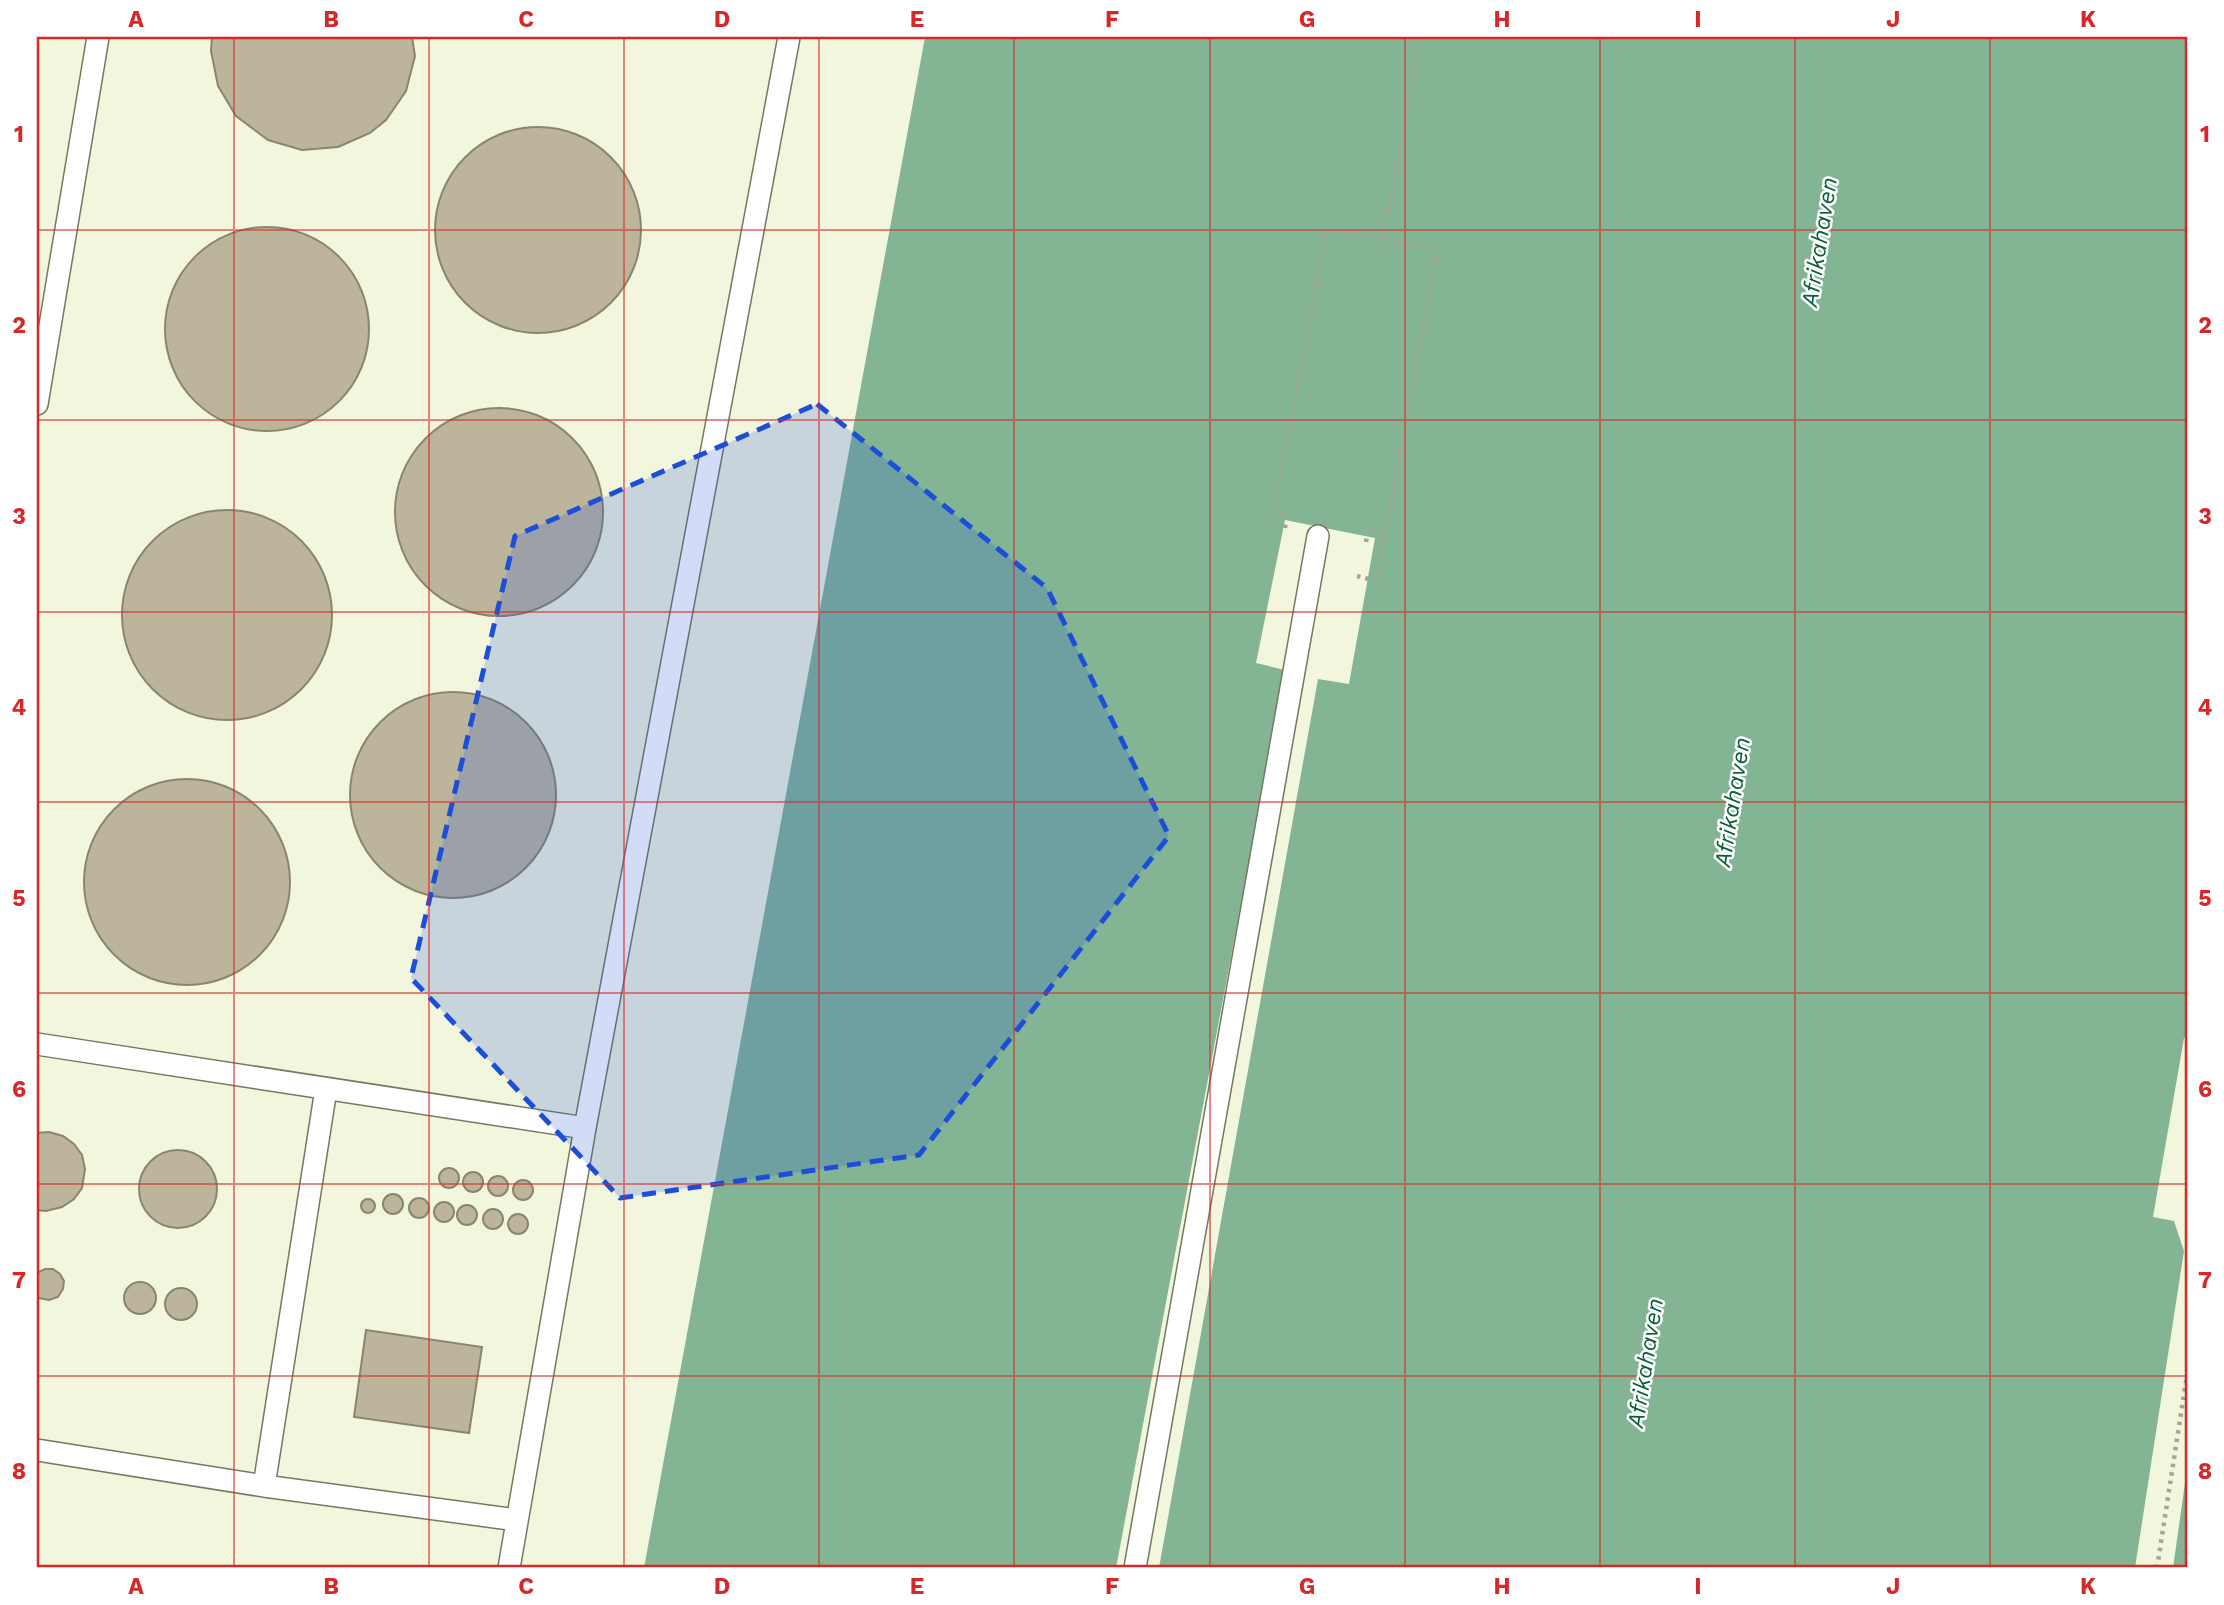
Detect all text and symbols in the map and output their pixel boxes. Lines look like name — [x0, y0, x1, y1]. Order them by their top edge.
text: A — [128, 6, 144, 33]
text: B — [323, 6, 339, 33]
text: C — [518, 6, 534, 33]
text: D — [714, 6, 730, 33]
text: E — [910, 6, 924, 33]
text: F — [1105, 6, 1119, 33]
text: G — [1299, 6, 1315, 33]
text: H — [1493, 6, 1511, 33]
text: I — [1694, 6, 1702, 33]
text: J — [1886, 6, 1900, 33]
text: K — [2080, 6, 2096, 33]
text: 1 — [14, 121, 24, 148]
text: 1 — [2200, 121, 2210, 148]
water label: Afrikahaven — [1796, 175, 1843, 310]
text: 2 — [12, 312, 26, 339]
text: 2 — [2198, 312, 2212, 339]
text: 3 — [12, 503, 26, 530]
text: 3 — [2198, 503, 2212, 530]
text: 4 — [12, 694, 27, 721]
text: 4 — [2198, 694, 2213, 721]
water label: Afrikahaven — [1709, 735, 1756, 870]
text: 5 — [12, 885, 26, 912]
text: 5 — [2198, 885, 2212, 912]
text: 6 — [12, 1076, 26, 1103]
text: 6 — [2198, 1076, 2212, 1103]
text: 7 — [12, 1267, 26, 1294]
text: 7 — [2198, 1267, 2212, 1294]
water label: Afrikahaven — [1622, 1296, 1669, 1431]
text: 8 — [12, 1458, 26, 1485]
text: 8 — [2198, 1458, 2212, 1485]
text: A — [128, 1573, 144, 1600]
text: B — [323, 1573, 339, 1600]
text: C — [518, 1573, 534, 1600]
text: D — [714, 1573, 730, 1600]
text: E — [910, 1573, 924, 1600]
text: F — [1105, 1573, 1119, 1600]
text: G — [1299, 1573, 1315, 1600]
text: H — [1493, 1573, 1511, 1600]
text: I — [1694, 1573, 1702, 1600]
text: J — [1886, 1573, 1900, 1600]
text: K — [2080, 1573, 2096, 1600]

